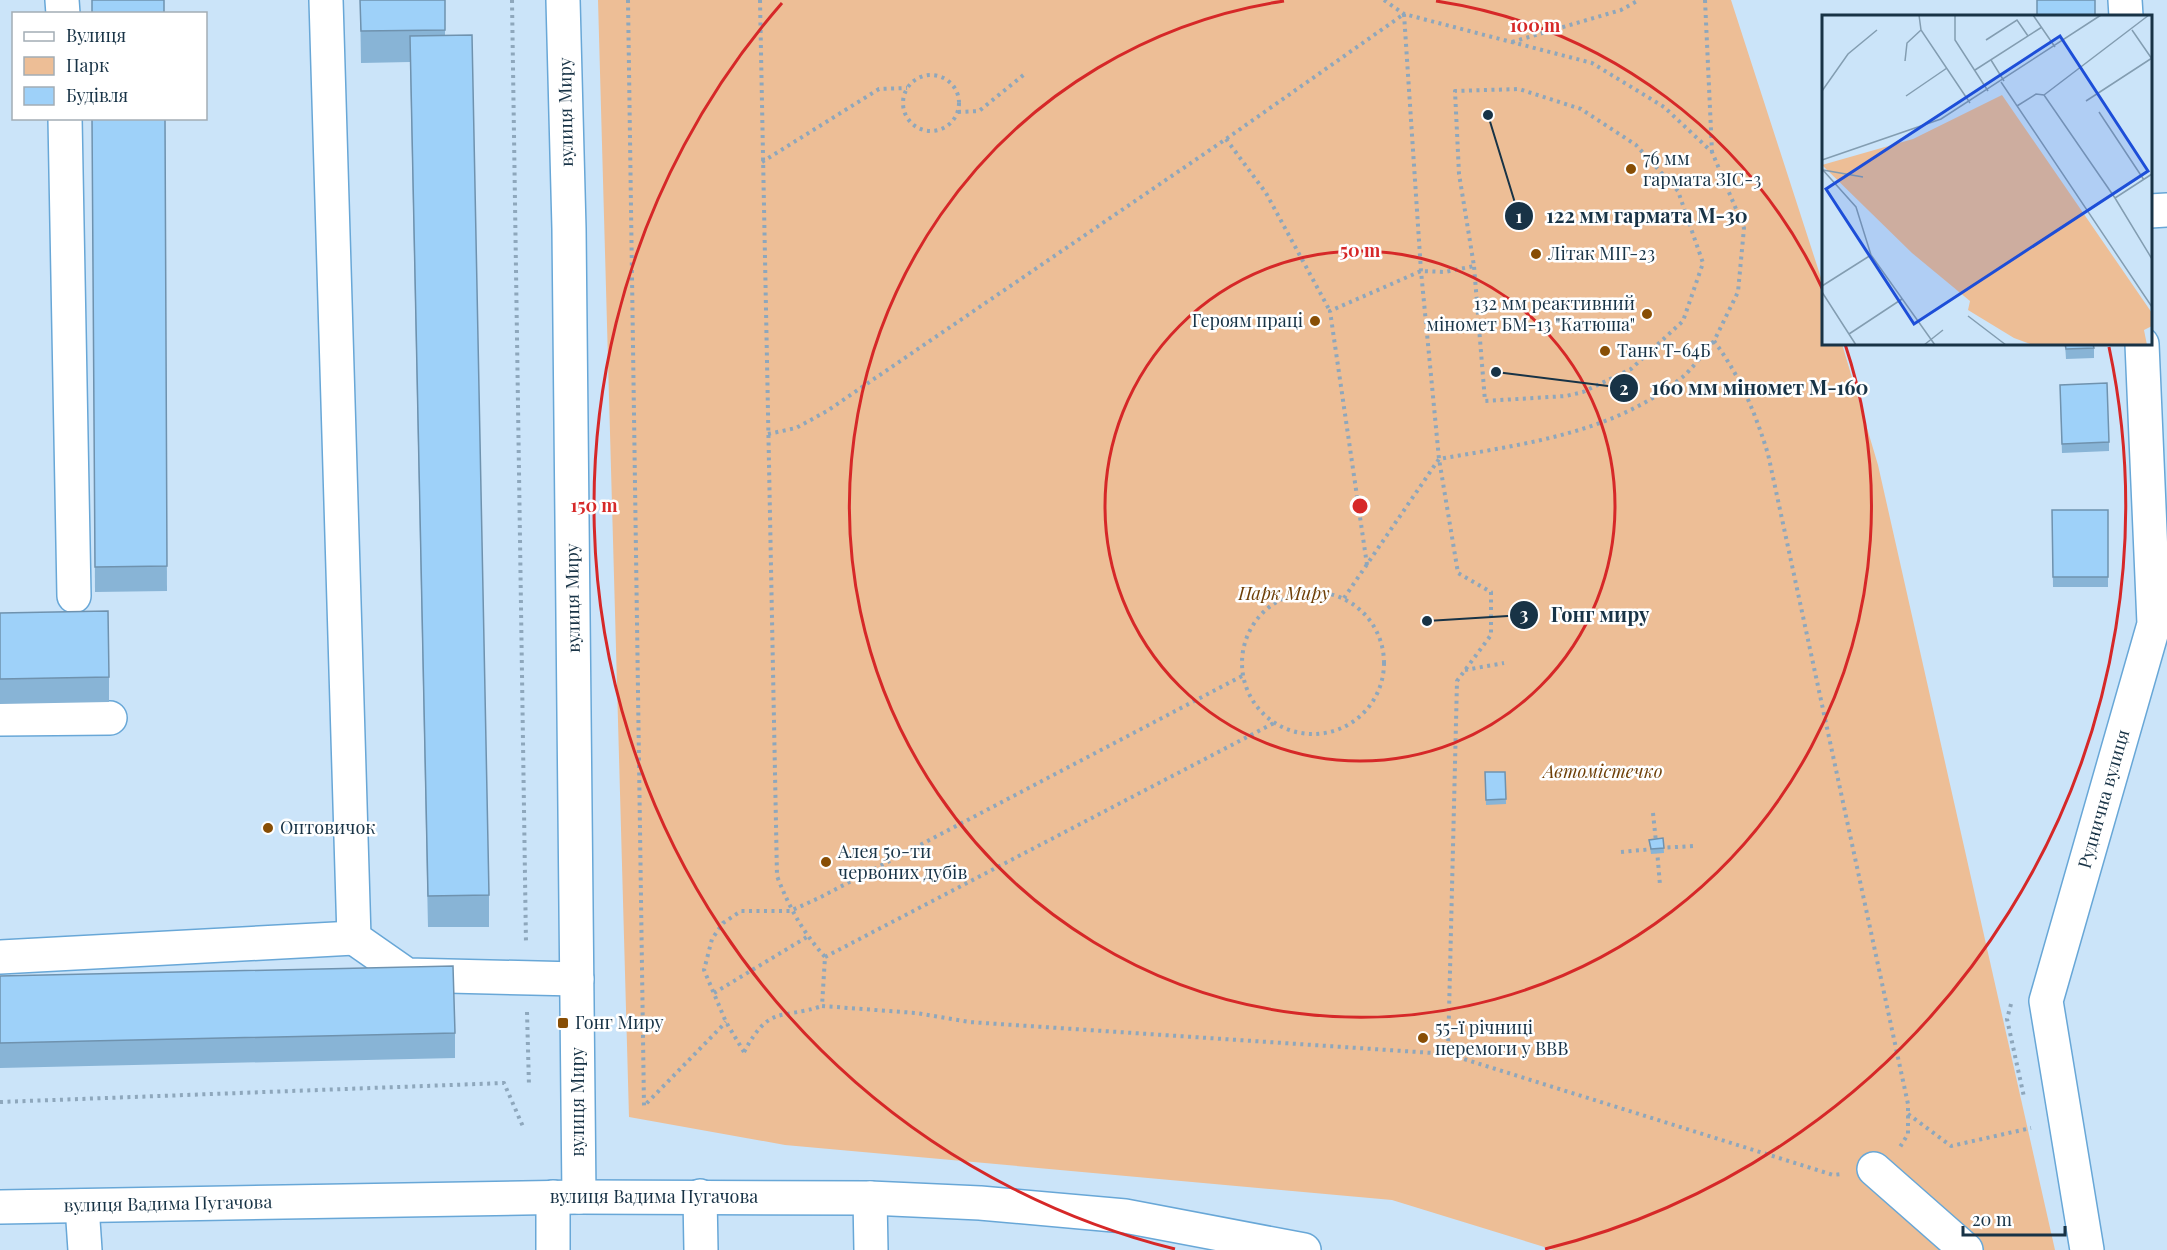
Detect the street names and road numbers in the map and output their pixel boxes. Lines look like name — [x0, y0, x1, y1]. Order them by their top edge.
street label: вулиця Миру — [552, 57, 578, 167]
street label: вулиця Миру — [559, 543, 585, 653]
street label: Руднична вулиця — [2072, 726, 2134, 871]
street label: вулиця Миру — [565, 1047, 589, 1157]
street label: вулиця Вадима Пугачова — [550, 1184, 758, 1208]
street label: вулиця Вадима Пугачова — [64, 1189, 272, 1217]

